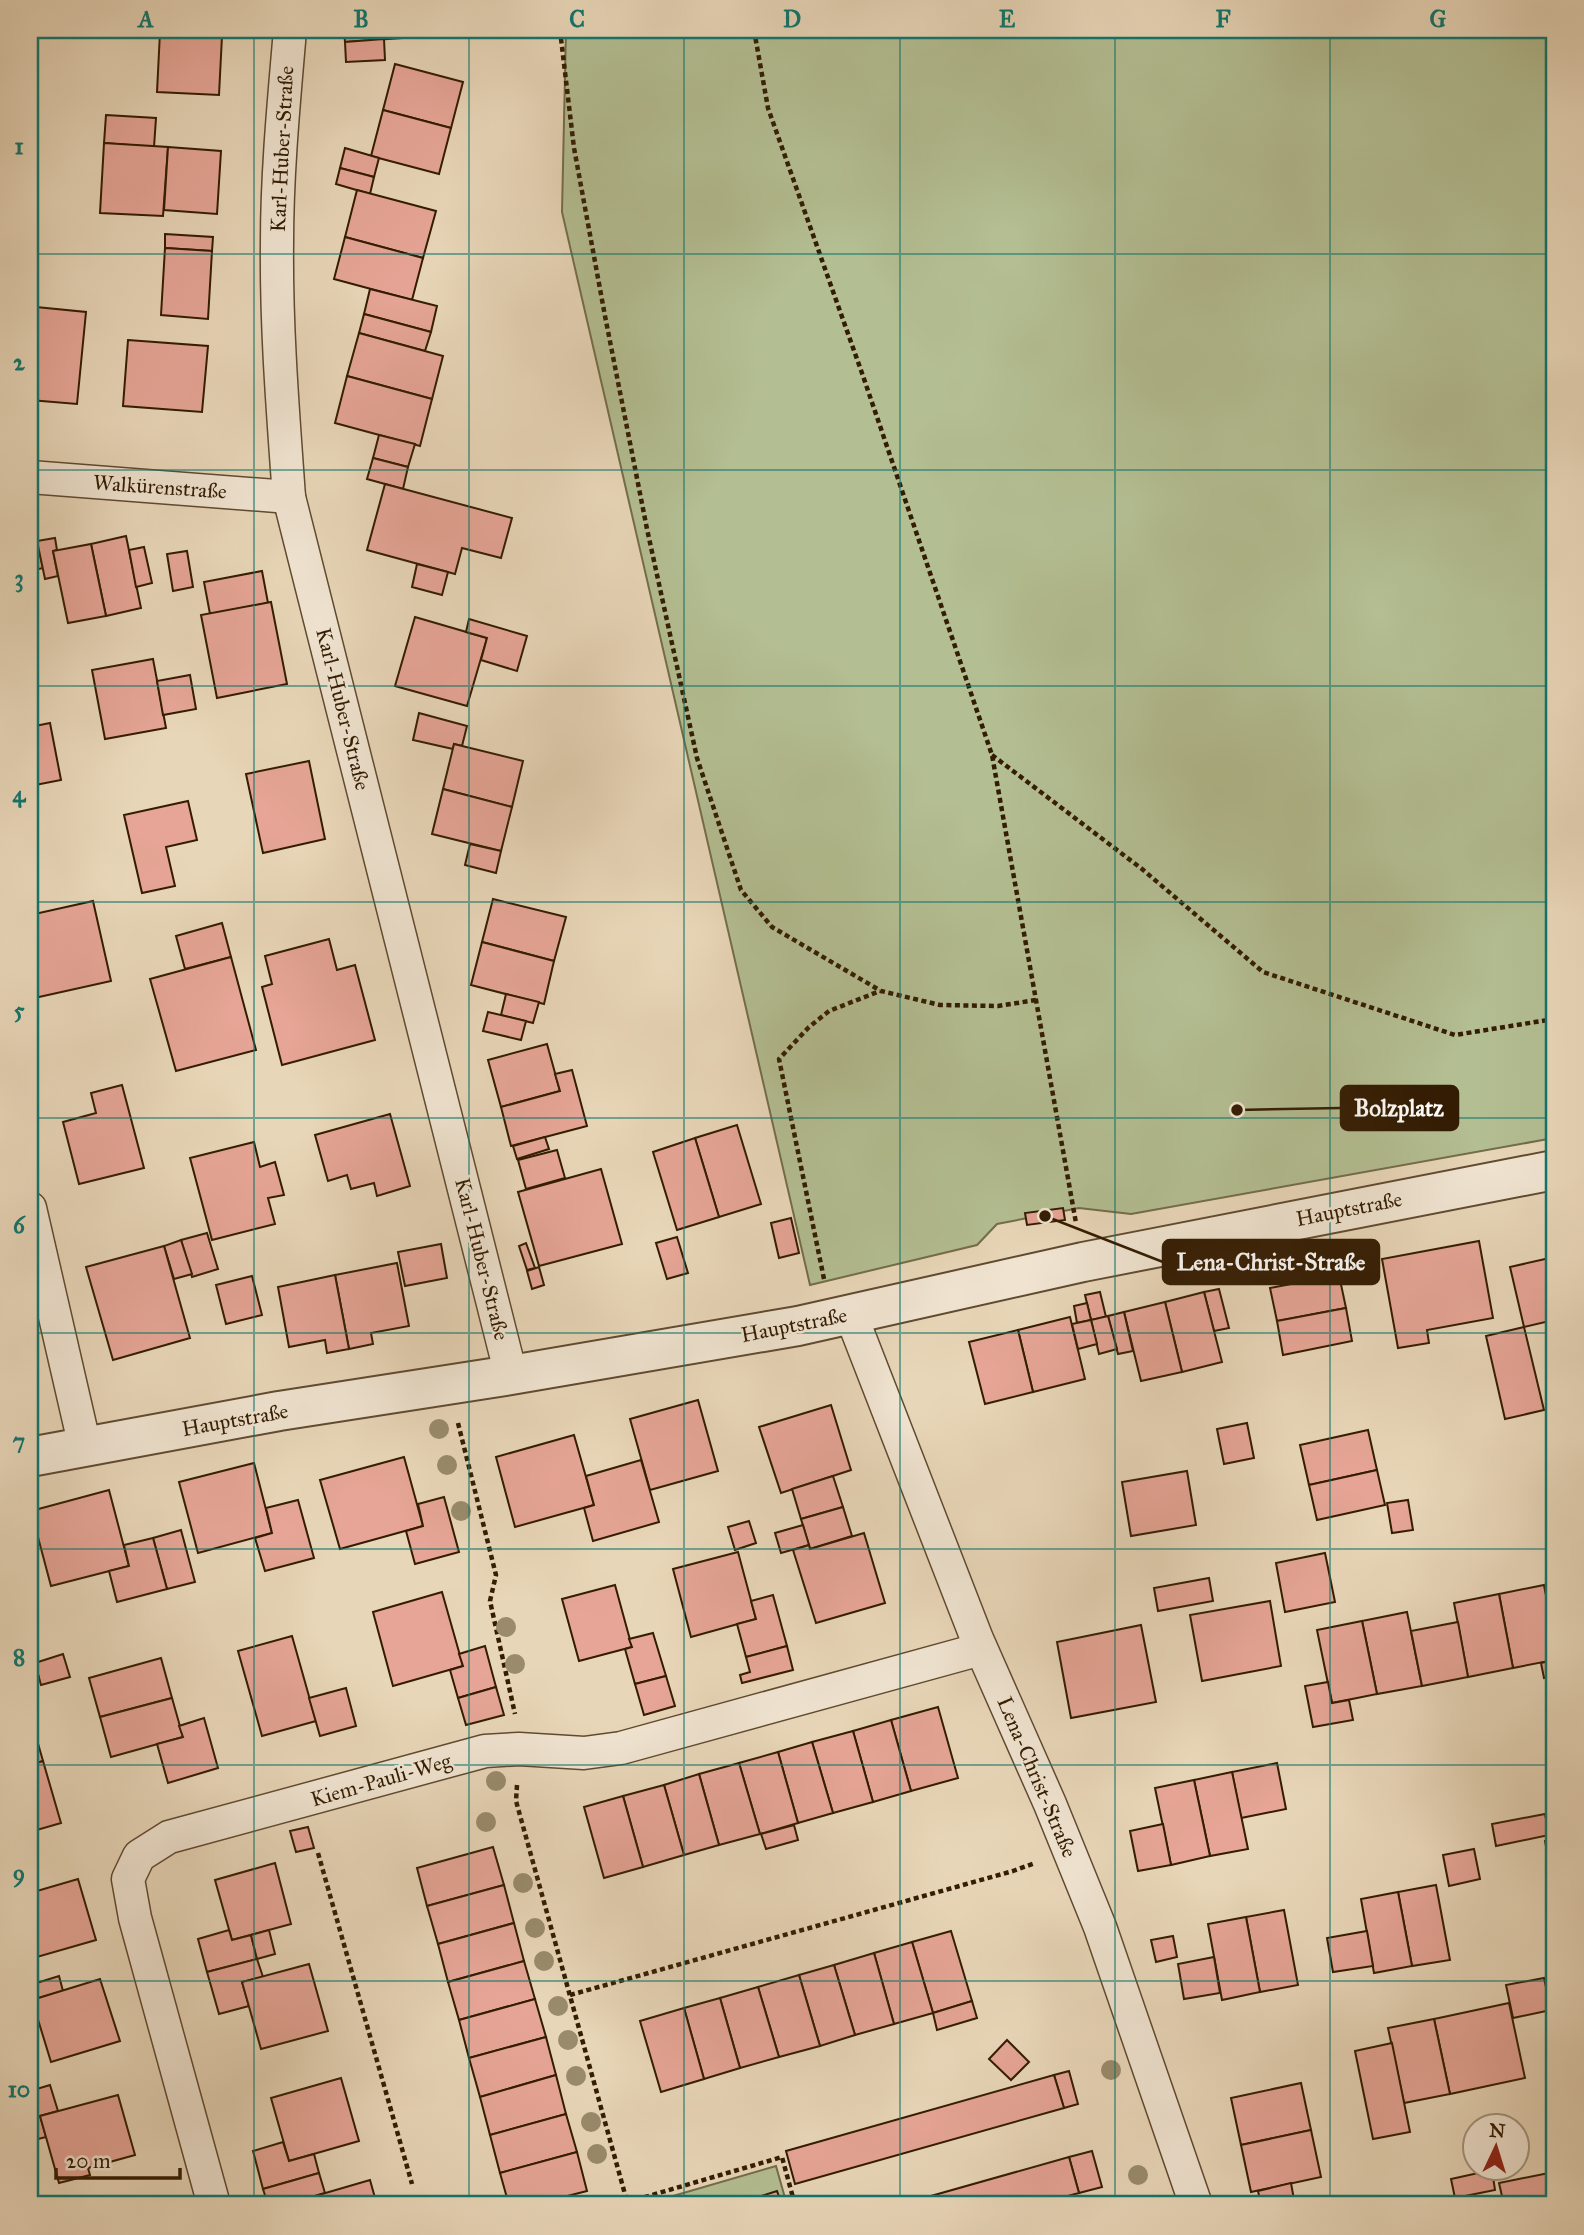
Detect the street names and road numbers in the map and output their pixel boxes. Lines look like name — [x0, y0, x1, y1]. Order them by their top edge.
street label: Karl-Huber-Straße — [265, 65, 299, 233]
street label: Walkürenstraße — [92, 469, 228, 505]
street label: Karl-Huber-Straße — [310, 625, 376, 793]
street label: Karl-Huber-Straße — [449, 1175, 515, 1343]
street label: Hauptstraße — [1294, 1186, 1405, 1232]
street label: Hauptstraße — [739, 1302, 850, 1348]
street label: Hauptstraße — [180, 1398, 291, 1442]
street label: Lena-Christ-Straße — [991, 1693, 1083, 1862]
street label: Kiem-Pauli-Weg — [308, 1747, 454, 1812]

